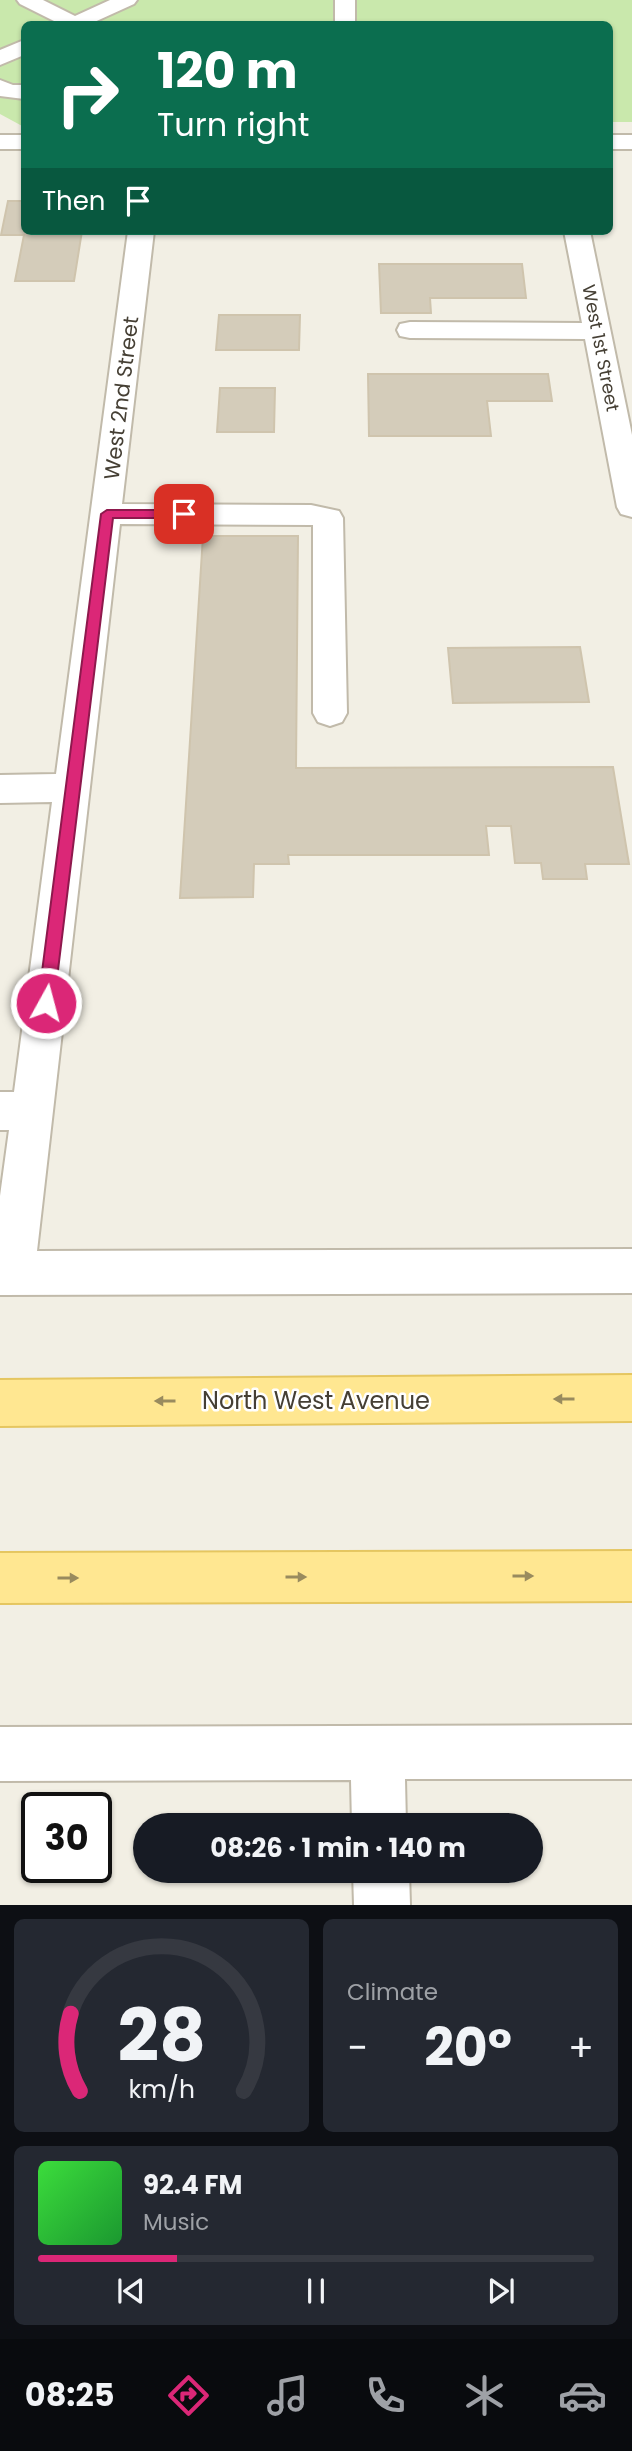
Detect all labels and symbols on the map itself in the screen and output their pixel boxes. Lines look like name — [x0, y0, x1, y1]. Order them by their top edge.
street label: West 1st Street — [576, 282, 626, 414]
street label: West 2nd Street — [97, 315, 145, 481]
pin — [154, 484, 214, 544]
position arrow — [9, 966, 83, 1040]
street label: North West Avenue — [202, 1384, 430, 1417]
one-way arrow — [553, 1393, 575, 1405]
one-way arrow — [154, 1395, 176, 1407]
one-way arrow — [512, 1570, 534, 1582]
one-way arrow — [285, 1571, 307, 1583]
one-way arrow — [57, 1572, 79, 1584]
speed limit sign: 30 — [21, 1792, 112, 1883]

